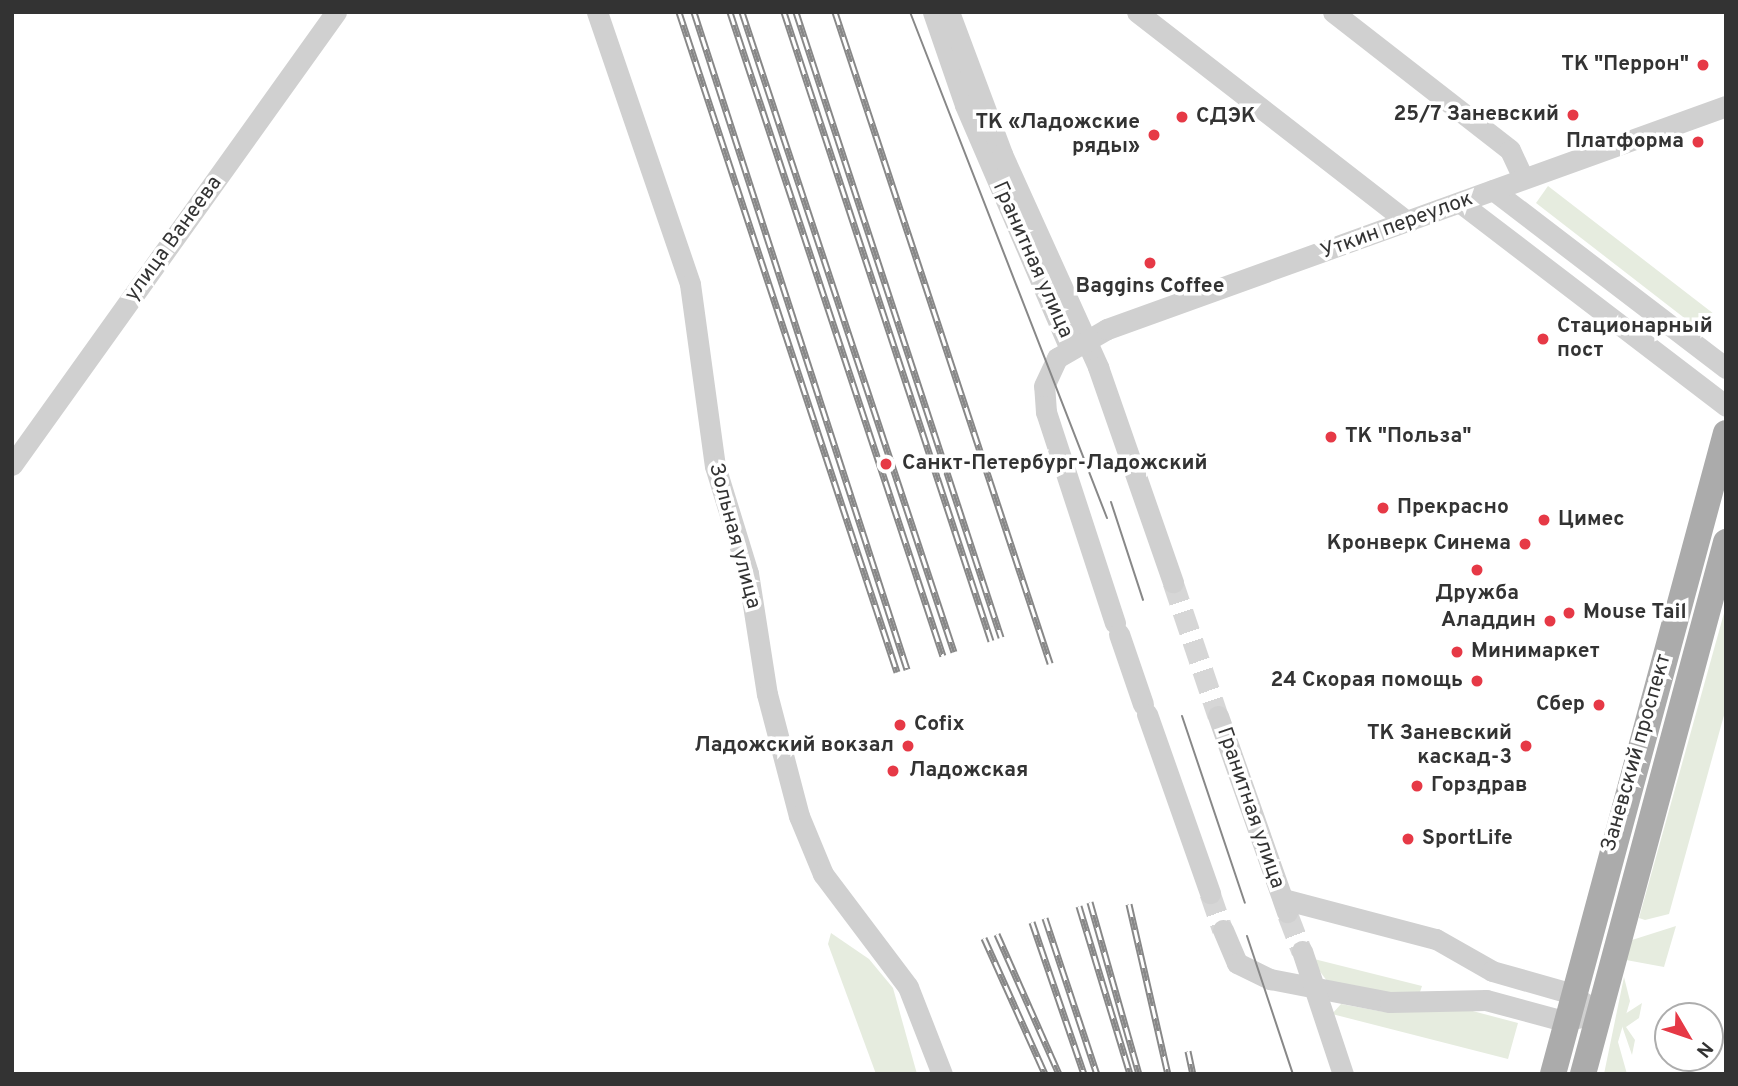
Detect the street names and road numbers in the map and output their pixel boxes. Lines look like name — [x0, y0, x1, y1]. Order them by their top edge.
street label: улица Ванеева — [120, 171, 228, 307]
street label: Гранитная улица — [986, 178, 1078, 342]
street label: Уткин переулок — [1317, 187, 1477, 265]
street label: Зольная улица — [702, 460, 766, 612]
street label: Заневский проспект — [1597, 651, 1677, 855]
street label: Гранитная улица — [1211, 724, 1289, 892]

